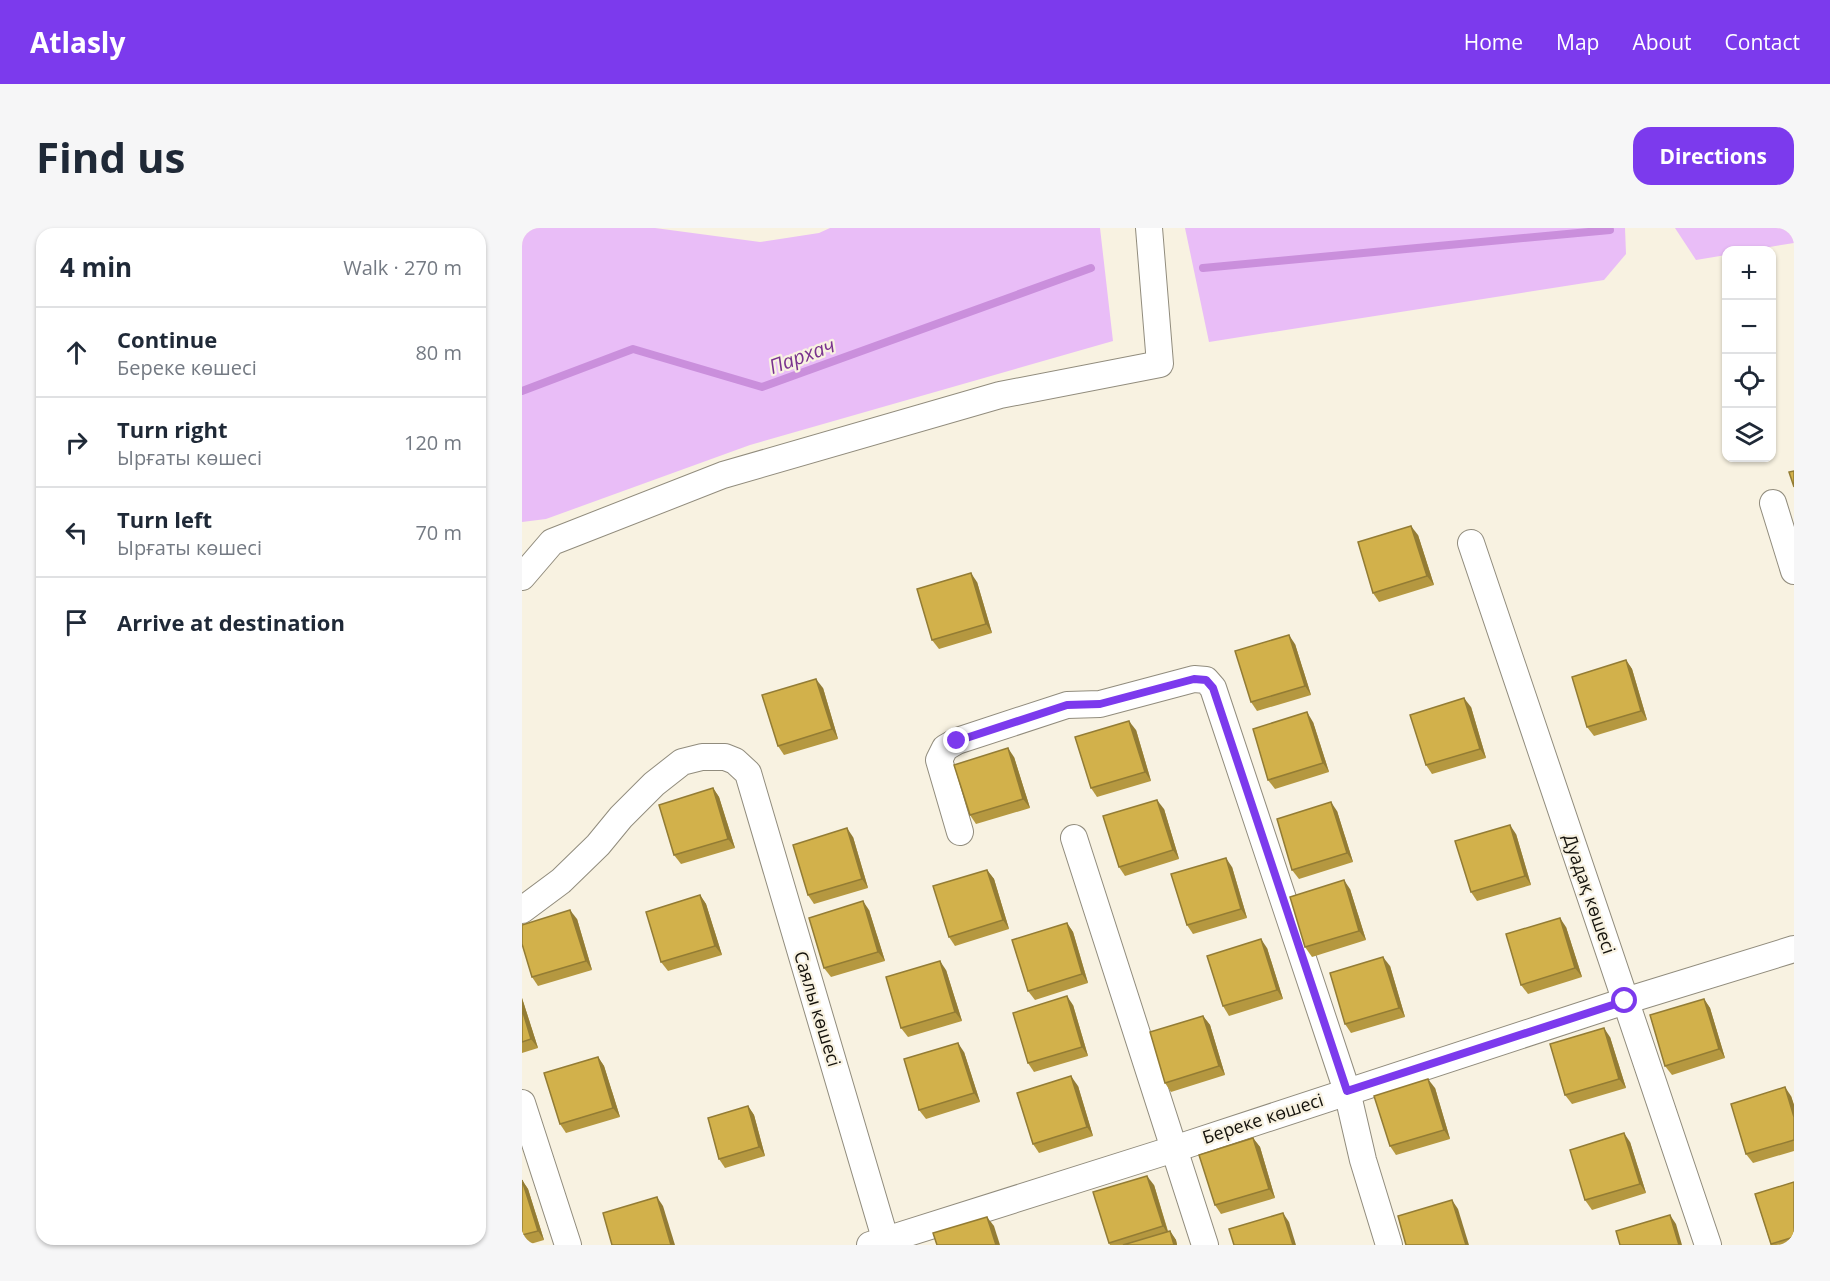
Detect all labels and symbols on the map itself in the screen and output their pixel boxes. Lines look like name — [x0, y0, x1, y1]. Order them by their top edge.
water label: Пархач — [765, 331, 839, 380]
route end — [943, 727, 969, 753]
street label: Дуадақ көшесі — [1558, 830, 1622, 957]
street label: Саялы көшесі — [789, 948, 847, 1069]
route start — [1611, 987, 1637, 1013]
street label: Береке көшесі — [1199, 1087, 1326, 1149]

